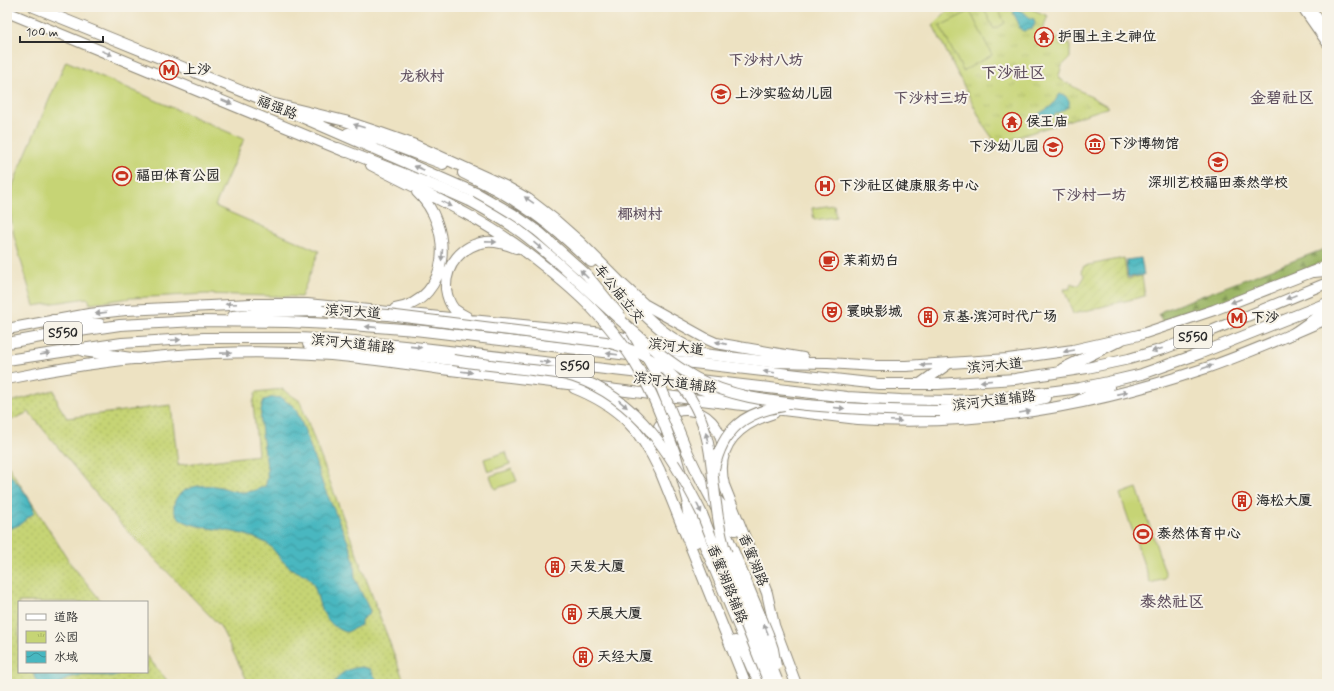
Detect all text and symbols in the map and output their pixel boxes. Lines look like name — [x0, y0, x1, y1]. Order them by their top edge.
scale bar — [20, 18, 103, 44]
text: 100 m — [26, 25, 58, 41]
temple icon: 护围土主之神位 — [1033, 26, 1055, 48]
place label: 护围土主之神位 — [1058, 28, 1156, 46]
one-way arrow — [102, 50, 113, 56]
district label: 下沙村八坊 — [728, 51, 804, 71]
metro station icon: 上沙 — [158, 59, 180, 81]
place label: 上沙 — [183, 61, 211, 79]
district label: 下沙社区 — [981, 63, 1045, 84]
district label: 龙秋村 — [399, 67, 445, 87]
school or university icon: 上沙实验幼儿园 — [710, 83, 732, 105]
place label: 上沙实验幼儿园 — [735, 85, 833, 103]
district label: 金碧社区 — [1250, 88, 1314, 109]
district label: 下沙村三坊 — [893, 89, 969, 109]
street label: 福强路 — [254, 92, 300, 124]
one-way arrow — [222, 100, 234, 106]
temple icon: 侯王庙 — [1001, 111, 1023, 133]
place label: 侯王庙 — [1026, 113, 1068, 131]
one-way arrow — [353, 122, 365, 128]
museum icon: 下沙博物馆 — [1084, 133, 1106, 155]
place label: 下沙博物馆 — [1109, 135, 1179, 153]
school or university icon: 下沙幼儿园 — [1042, 136, 1064, 158]
place label: 下沙幼儿园 — [969, 138, 1039, 156]
school or university icon: 深圳艺校福田泰然学校 — [1207, 151, 1229, 173]
sports icon: 福田体育公园 — [111, 165, 133, 187]
one-way arrow — [414, 165, 425, 171]
place label: 福田体育公园 — [136, 167, 220, 185]
place label: 深圳艺校福田泰然学校 — [1148, 174, 1288, 192]
hospital icon: 下沙社区健康服务中心 — [814, 175, 836, 197]
place label: 下沙社区健康服务中心 — [839, 177, 979, 195]
district label: 下沙村一坊 — [1051, 186, 1127, 206]
one-way arrow — [524, 196, 534, 204]
one-way arrow — [441, 201, 453, 207]
district label: 椰树村 — [617, 205, 663, 225]
one-way arrow — [485, 239, 498, 246]
one-way arrow — [532, 241, 543, 250]
one-way arrow — [438, 249, 445, 261]
cafe icon: 茉莉奶白 — [818, 250, 840, 272]
place label: 茉莉奶白 — [843, 252, 899, 270]
street label: 车公庙立交 — [590, 261, 648, 327]
one-way arrow — [580, 268, 589, 279]
one-way arrow — [1284, 295, 1296, 301]
one-way arrow — [1230, 299, 1242, 305]
one-way arrow — [225, 301, 237, 308]
street label: 滨河大道 — [324, 301, 382, 323]
theatre icon: 寰映影城 — [821, 301, 843, 323]
place label: 寰映影城 — [846, 303, 902, 321]
building icon: 京基·滨河时代广场 — [917, 306, 939, 328]
metro station icon: 下沙 — [1226, 307, 1248, 329]
place label: 京基·滨河时代广场 — [942, 308, 1057, 326]
place label: 下沙 — [1251, 309, 1279, 327]
one-way arrow — [95, 310, 107, 316]
road number: S550 — [44, 322, 82, 344]
one-way arrow — [365, 323, 377, 330]
road number: S550 — [1174, 326, 1212, 348]
street label: 滨河大道辅路 — [310, 331, 396, 357]
street label: 滨河大道 — [647, 335, 705, 359]
one-way arrow — [169, 337, 182, 343]
one-way arrow — [715, 340, 727, 346]
one-way arrow — [410, 344, 422, 350]
one-way arrow — [1151, 347, 1163, 353]
one-way arrow — [1063, 348, 1075, 354]
one-way arrow — [220, 350, 232, 357]
one-way arrow — [606, 350, 618, 357]
one-way arrow — [39, 351, 52, 357]
road number: S550 — [556, 355, 594, 377]
street label: 滨河大道 — [966, 355, 1024, 377]
one-way arrow — [539, 359, 551, 365]
one-way arrow — [919, 362, 932, 368]
one-way arrow — [1202, 364, 1214, 370]
one-way arrow — [461, 369, 473, 375]
street label: 滨河大道辅路 — [632, 369, 718, 397]
one-way arrow — [763, 369, 775, 375]
one-way arrow — [980, 378, 992, 385]
street label: 滨河大道辅路 — [951, 387, 1037, 415]
one-way arrow — [1116, 389, 1128, 395]
one-way arrow — [618, 400, 629, 409]
one-way arrow — [833, 404, 845, 411]
one-way arrow — [1019, 409, 1031, 415]
one-way arrow — [890, 418, 903, 424]
one-way arrow — [703, 432, 709, 444]
building icon: 海松大厦 — [1231, 490, 1253, 512]
place label: 海松大厦 — [1256, 492, 1312, 510]
one-way arrow — [696, 503, 703, 514]
sports icon: 泰然体育中心 — [1132, 523, 1154, 545]
place label: 泰然体育中心 — [1157, 525, 1241, 543]
street label: 香蜜湖路 — [734, 531, 772, 589]
street label: 香蜜湖路辅路 — [703, 542, 751, 626]
building icon: 天发大厦 — [544, 556, 566, 578]
place label: 天发大厦 — [569, 558, 625, 576]
district label: 泰然社区 — [1140, 592, 1204, 613]
legend — [18, 601, 148, 673]
building icon: 天展大厦 — [561, 603, 583, 625]
place label: 天展大厦 — [586, 605, 642, 623]
text: 道路 — [54, 610, 78, 626]
one-way arrow — [763, 623, 769, 634]
text: 公园 — [54, 630, 78, 646]
building icon: 天经大厦 — [572, 646, 594, 668]
place label: 天经大厦 — [597, 648, 653, 666]
text: 水域 — [54, 650, 78, 666]

